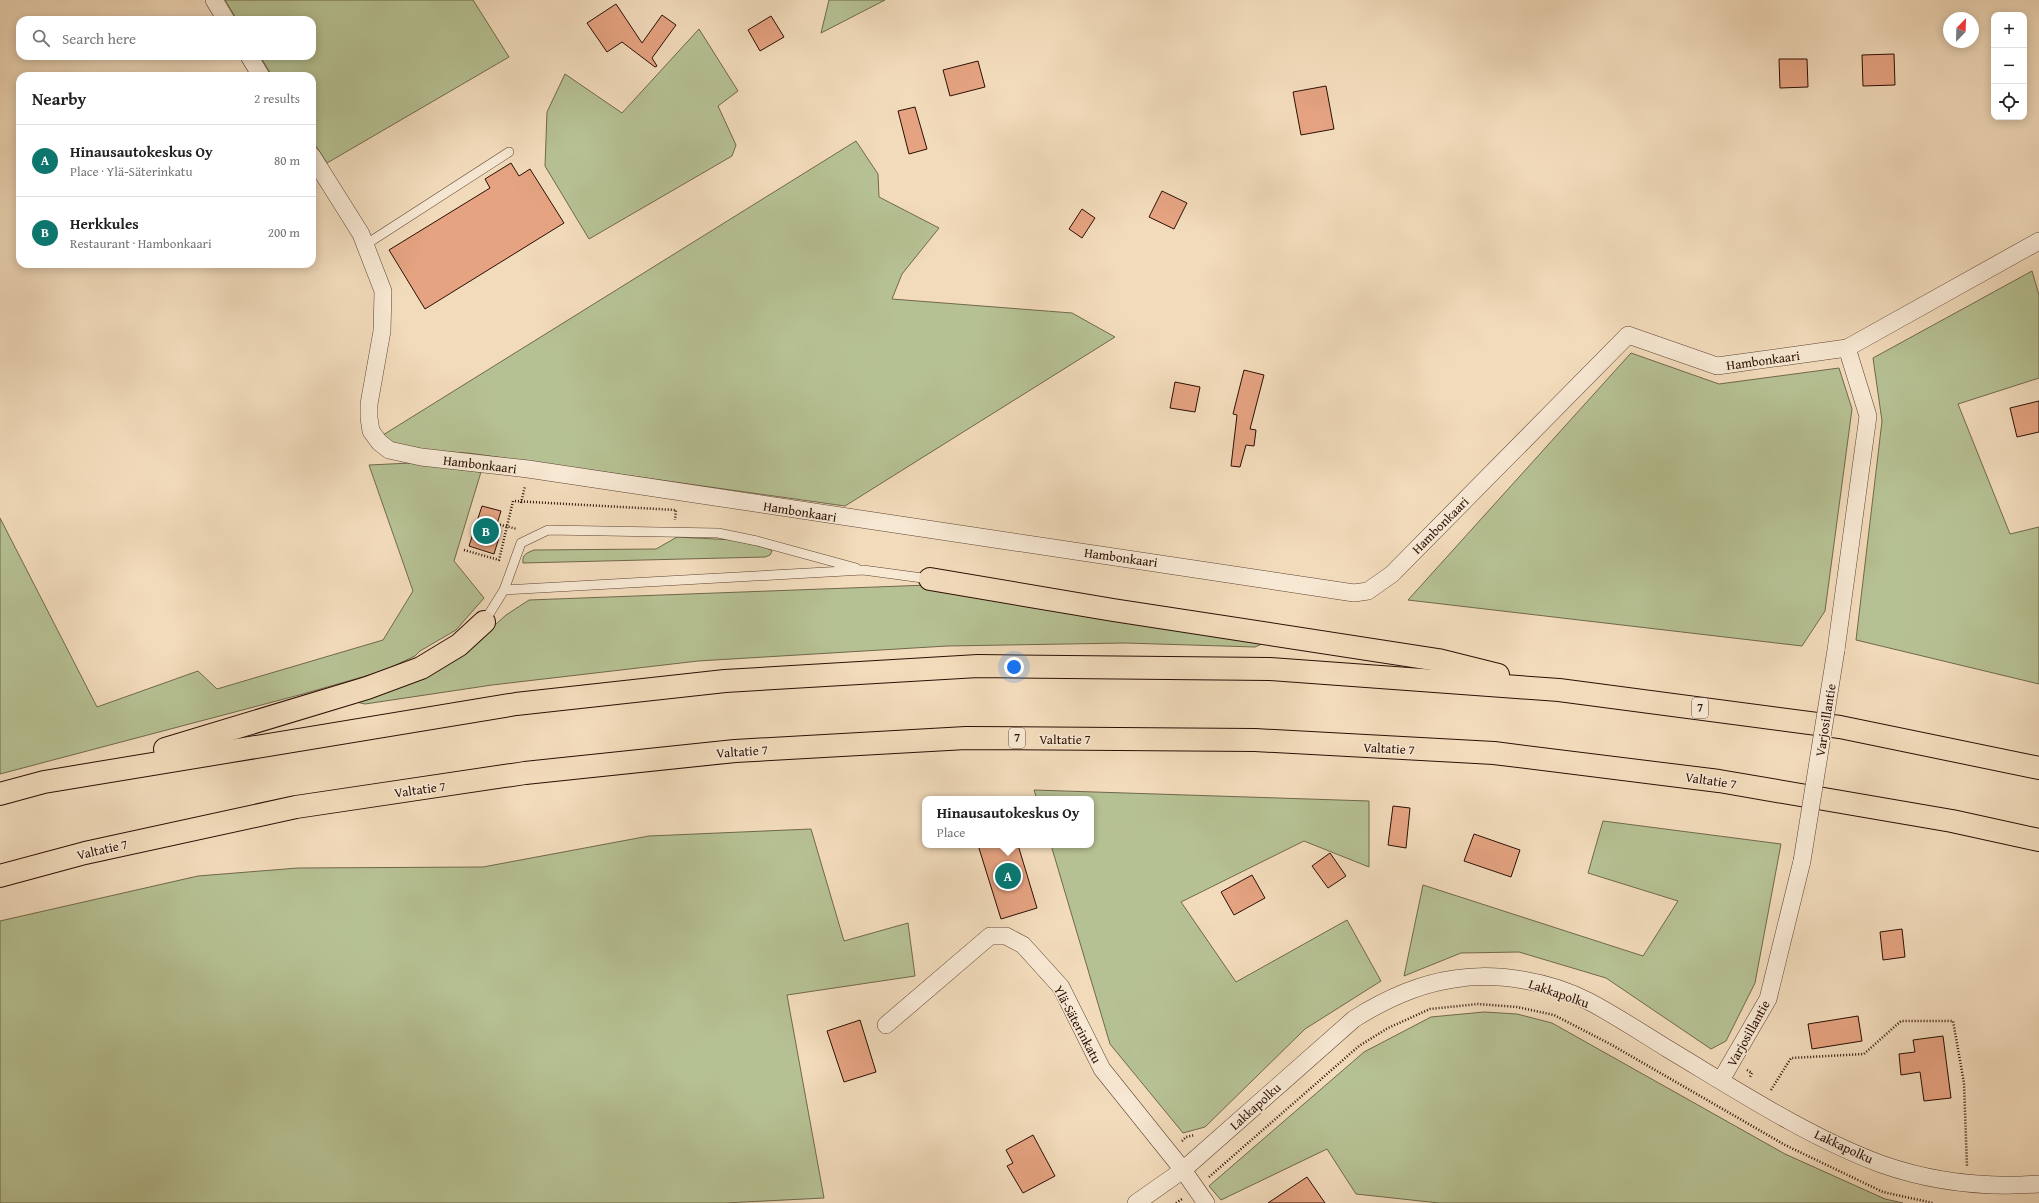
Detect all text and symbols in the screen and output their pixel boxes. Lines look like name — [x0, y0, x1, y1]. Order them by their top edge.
north arrow — [1943, 12, 1979, 48]
map controls — [1991, 12, 2027, 120]
button: + — [1991, 12, 2027, 48]
search box — [16, 16, 316, 60]
icon: search — [30, 27, 52, 49]
text: Search here — [62, 28, 136, 49]
button: − — [1991, 48, 2027, 84]
button: locate — [1991, 84, 2027, 120]
text: Nearby — [32, 86, 86, 111]
text: 2 results — [254, 89, 300, 108]
text: Hinausautokeskus Oy — [70, 141, 213, 162]
text: A — [41, 151, 49, 170]
text: 80 m — [274, 151, 300, 170]
text: Place · Ylä-Säterinkatu — [70, 162, 192, 181]
text: Herkkules — [70, 213, 139, 234]
text: B — [41, 223, 49, 242]
text: 200 m — [268, 223, 300, 242]
text: Restaurant · Hambonkaari — [70, 234, 212, 253]
street label: Hambonkaari — [1725, 346, 1801, 375]
street label: Hambonkaari — [442, 451, 518, 478]
street label: Hambonkaari — [1407, 492, 1473, 558]
street label: Hambonkaari — [762, 496, 838, 527]
pin: B — [473, 516, 499, 546]
street label: Hambonkaari — [1083, 543, 1159, 572]
your location — [1004, 657, 1024, 677]
street label: Varjosillantie — [1810, 682, 1841, 758]
road number: 7 — [1692, 698, 1708, 718]
road number: 7 — [1009, 728, 1025, 748]
street label: Valtatie 7 — [1039, 730, 1091, 749]
street label: Valtatie 7 — [1363, 738, 1415, 759]
street label: Valtatie 7 — [716, 740, 769, 763]
street label: Valtatie 7 — [1684, 767, 1738, 794]
street label: Valtatie 7 — [393, 776, 447, 803]
popup — [922, 796, 1094, 848]
text: Hinausautokeskus Oy — [937, 802, 1079, 823]
text: Place — [937, 823, 965, 842]
street label: Valtatie 7 — [75, 834, 129, 865]
pin: A — [995, 861, 1021, 891]
street label: Lakkapolku — [1526, 974, 1592, 1013]
street label: Ylä-Säterinkatu — [1049, 982, 1106, 1067]
street label: Varjosillantie — [1722, 997, 1775, 1070]
street label: Lakkapolku — [1226, 1078, 1285, 1134]
street label: Lakkapolku — [1811, 1125, 1876, 1168]

